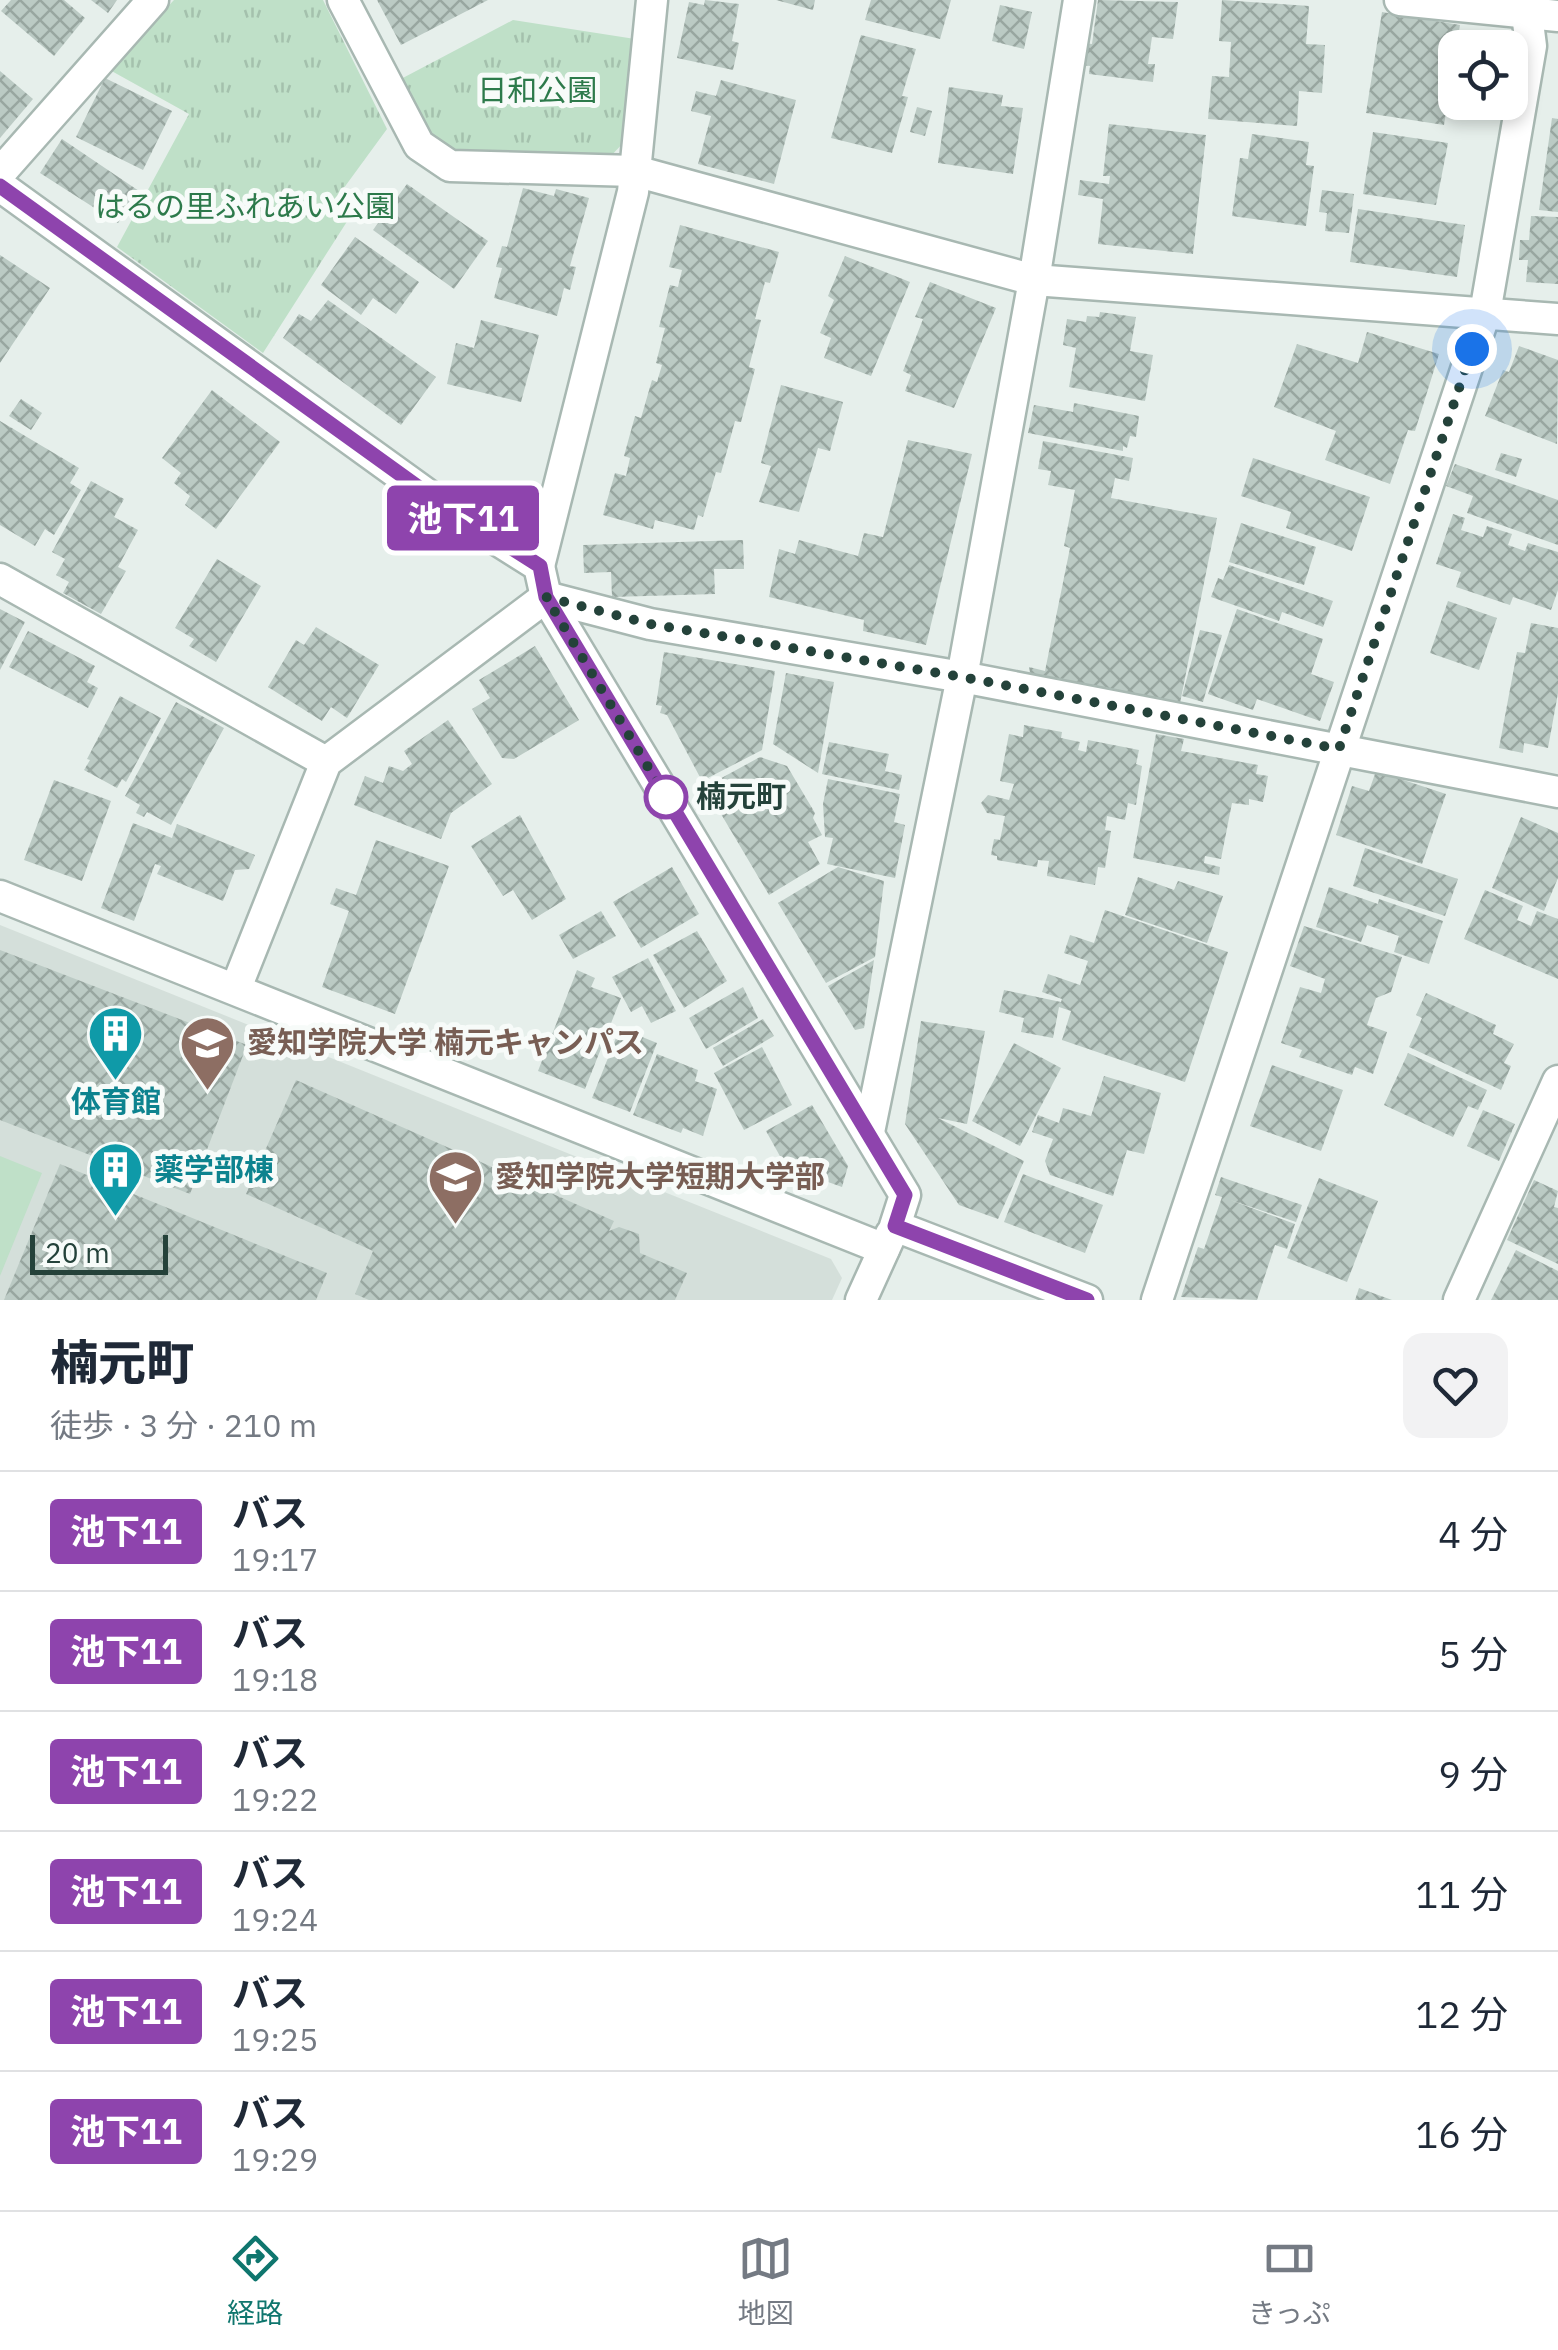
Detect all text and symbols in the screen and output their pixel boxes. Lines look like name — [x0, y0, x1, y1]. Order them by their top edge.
map controls — [1438, 30, 1528, 120]
button: locate — [1438, 30, 1528, 120]
park label: 日和公園 — [477, 70, 597, 109]
park label: はるの里ふれあい公園 — [95, 186, 395, 225]
your location — [1447, 324, 1497, 374]
line badge: 池下11 — [393, 486, 533, 550]
text: 池下11 — [407, 495, 519, 541]
marker: 楠元町 — [645, 776, 687, 818]
place label: 楠元町 — [696, 776, 786, 815]
building icon: 体育館 — [86, 1004, 146, 1083]
school or university icon: 愛知学院大学 楠元キャンパス — [178, 1013, 238, 1092]
place label: 愛知学院大学 楠元キャンパス — [247, 1022, 644, 1061]
place label: 体育館 — [71, 1081, 161, 1120]
building icon: 薬学部棟 — [85, 1140, 145, 1219]
school or university icon: 愛知学院大学短期大学部 — [426, 1147, 486, 1226]
place label: 薬学部棟 — [154, 1149, 274, 1188]
place label: 愛知学院大学短期大学部 — [495, 1156, 825, 1195]
scale bar — [30, 1230, 168, 1274]
text: 20 m — [45, 1234, 110, 1271]
text: 楠元町 — [50, 1331, 194, 1393]
button: heart — [1403, 1333, 1508, 1438]
text: 徒歩 · 3 分 · 210 m — [50, 1404, 317, 1446]
text: バス — [232, 1488, 308, 1537]
text: 池下11 — [70, 1508, 182, 1554]
text: 4 分 — [1438, 1509, 1508, 1558]
text: 19:17 — [232, 1538, 318, 1580]
text: バス — [232, 1608, 308, 1657]
text: 池下11 — [70, 1628, 182, 1674]
text: 5 分 — [1438, 1629, 1508, 1678]
text: 19:18 — [232, 1658, 318, 1700]
text: バス — [232, 1728, 308, 1777]
text: 池下11 — [70, 1748, 182, 1794]
text: 9 分 — [1438, 1749, 1508, 1798]
text: 19:22 — [232, 1778, 318, 1820]
text: バス — [232, 1848, 308, 1897]
text: 池下11 — [70, 1868, 182, 1914]
text: 11 分 — [1415, 1869, 1508, 1918]
text: 19:24 — [232, 1898, 318, 1940]
text: バス — [232, 1968, 308, 2017]
text: 池下11 — [70, 1988, 182, 2034]
text: 12 分 — [1415, 1989, 1508, 2038]
text: 19:25 — [232, 2018, 318, 2060]
text: バス — [232, 2088, 308, 2137]
text: 池下11 — [70, 2108, 182, 2154]
text: 16 分 — [1415, 2109, 1508, 2158]
text: 19:29 — [232, 2138, 318, 2180]
tab: 経路 — [227, 2231, 283, 2331]
tab: 地図 — [738, 2231, 794, 2331]
tab: きっぷ — [1248, 2231, 1331, 2331]

